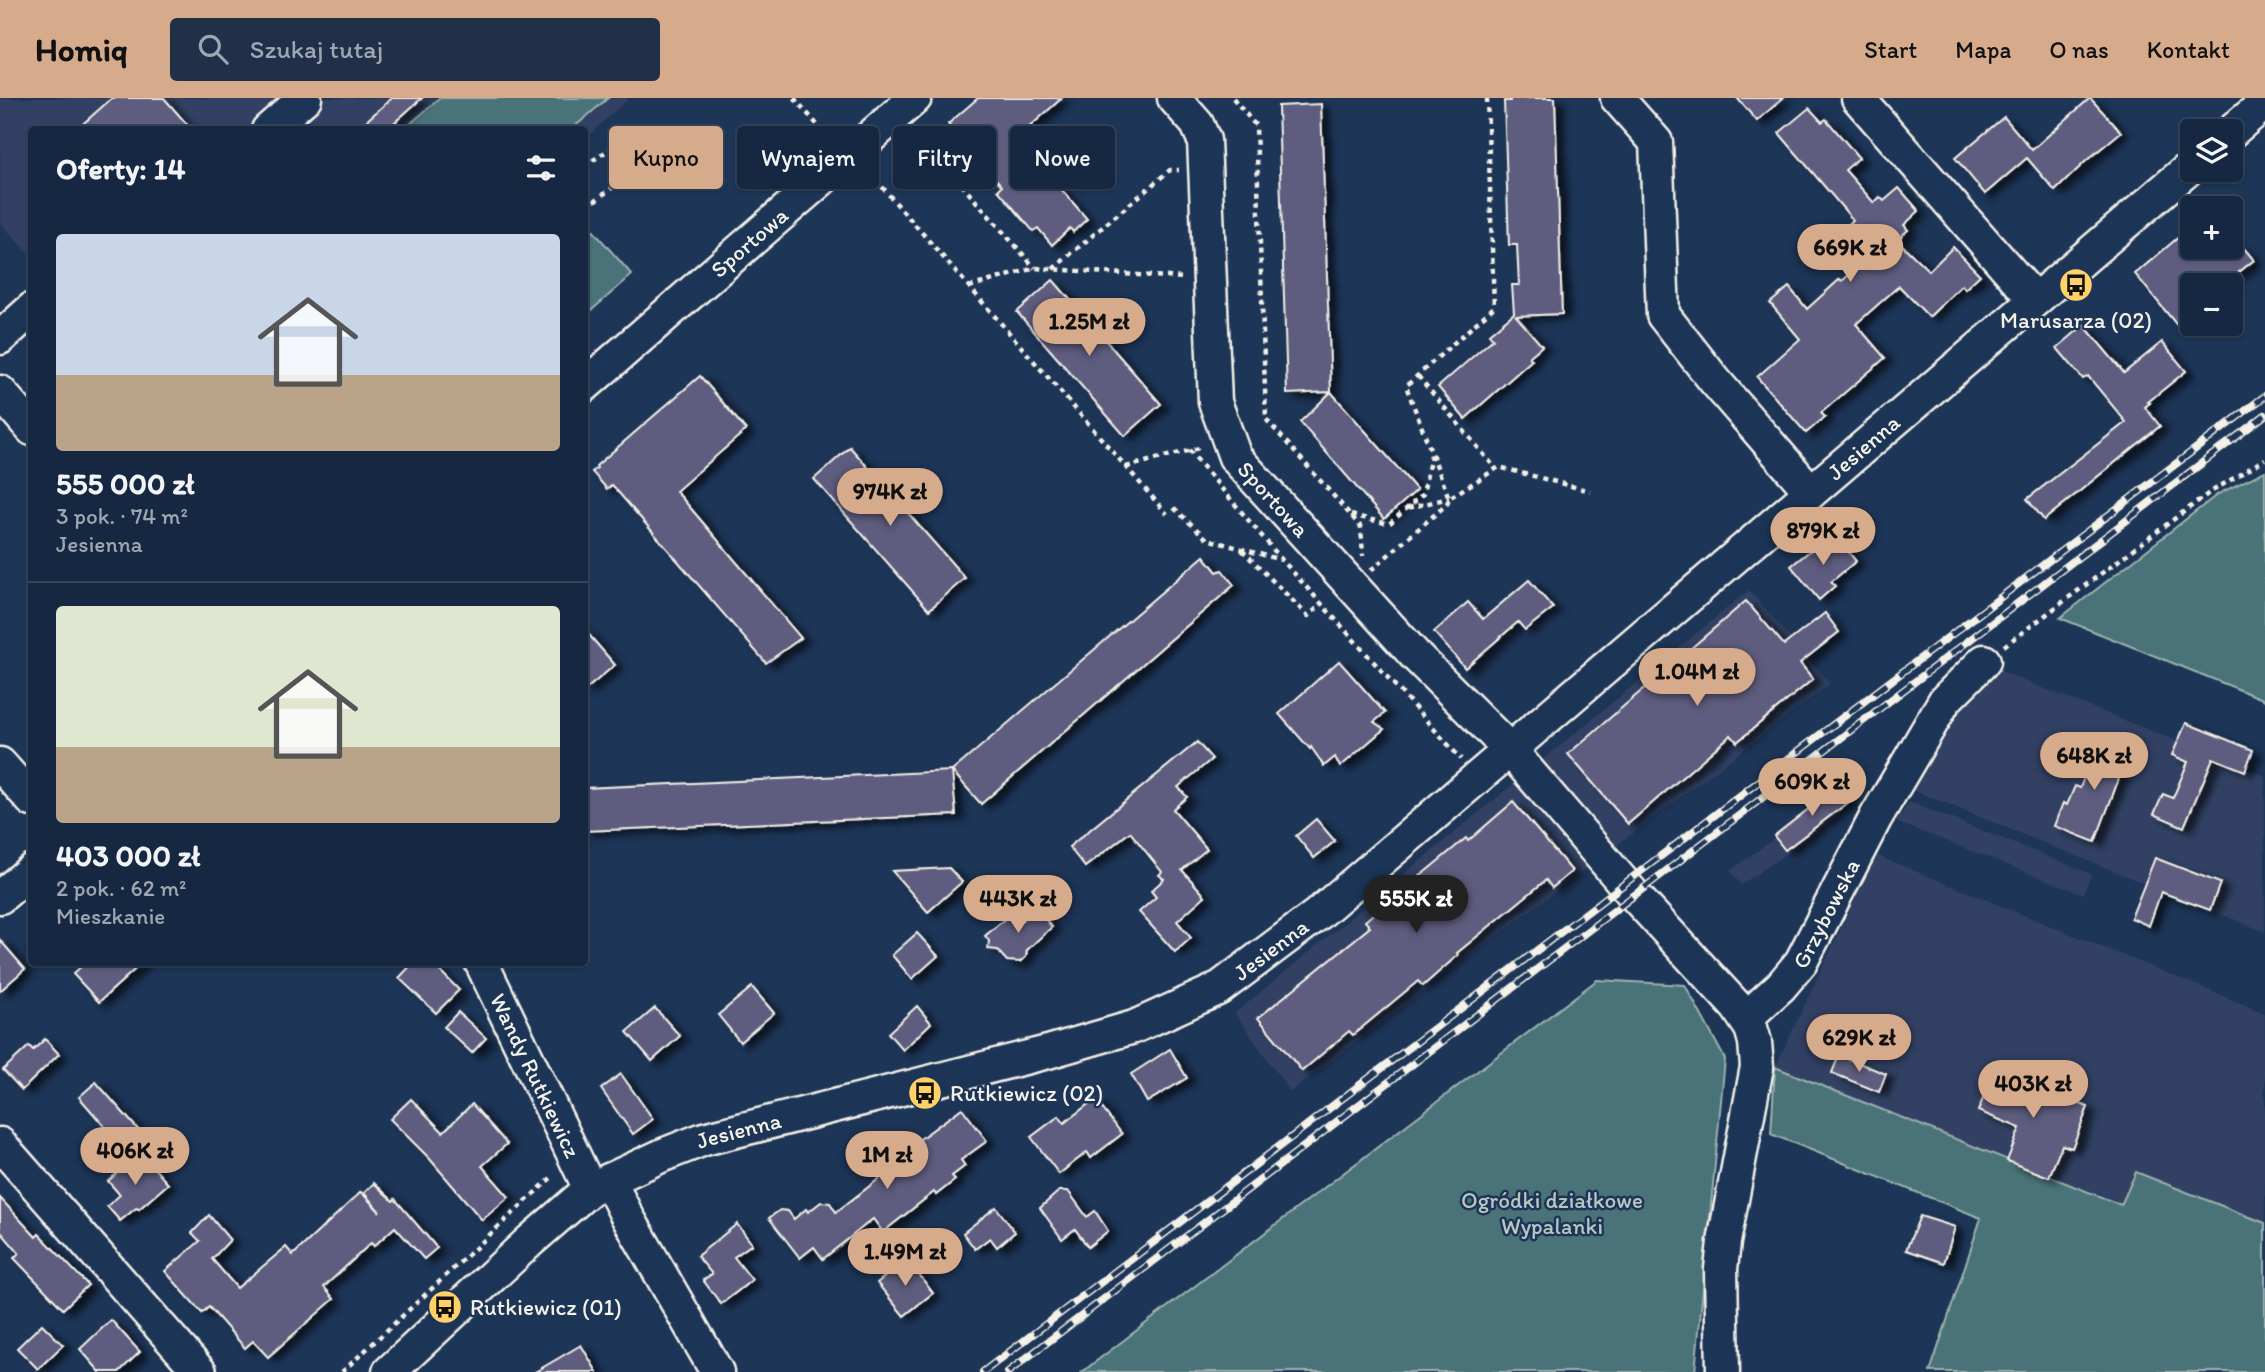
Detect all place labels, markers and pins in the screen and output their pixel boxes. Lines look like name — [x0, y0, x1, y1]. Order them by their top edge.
pin: 669K zł — [1785, 225, 1915, 284]
bus stop icon: Marusarza (02) — [2057, 266, 2095, 304]
pin: 1.25M zł — [1017, 299, 1161, 358]
place label: Marusarza (02) — [2000, 306, 2152, 334]
pin: 974K zł — [825, 468, 955, 528]
pin: 879K zł — [1758, 508, 1888, 567]
pin: 1.04M zł — [1625, 648, 1769, 708]
pin: 648K zł — [2029, 732, 2159, 792]
pin: 609K zł — [1747, 758, 1877, 818]
pin: 443K zł — [953, 876, 1083, 935]
pin: 555K zł — [1351, 876, 1481, 935]
pin: 629K zł — [1794, 1014, 1924, 1074]
pin: 403K zł — [1968, 1060, 2098, 1120]
bus stop icon: Rutkiewicz (02) — [906, 1074, 944, 1112]
place label: Rutkiewicz (02) — [950, 1079, 1103, 1107]
pin: 406K zł — [70, 1128, 200, 1187]
pin: 1M zł — [838, 1132, 936, 1191]
pin: 1.49M zł — [833, 1228, 977, 1288]
bus stop icon: Rutkiewicz (01) — [426, 1288, 464, 1326]
place label: Rutkiewicz (01) — [470, 1293, 622, 1321]

